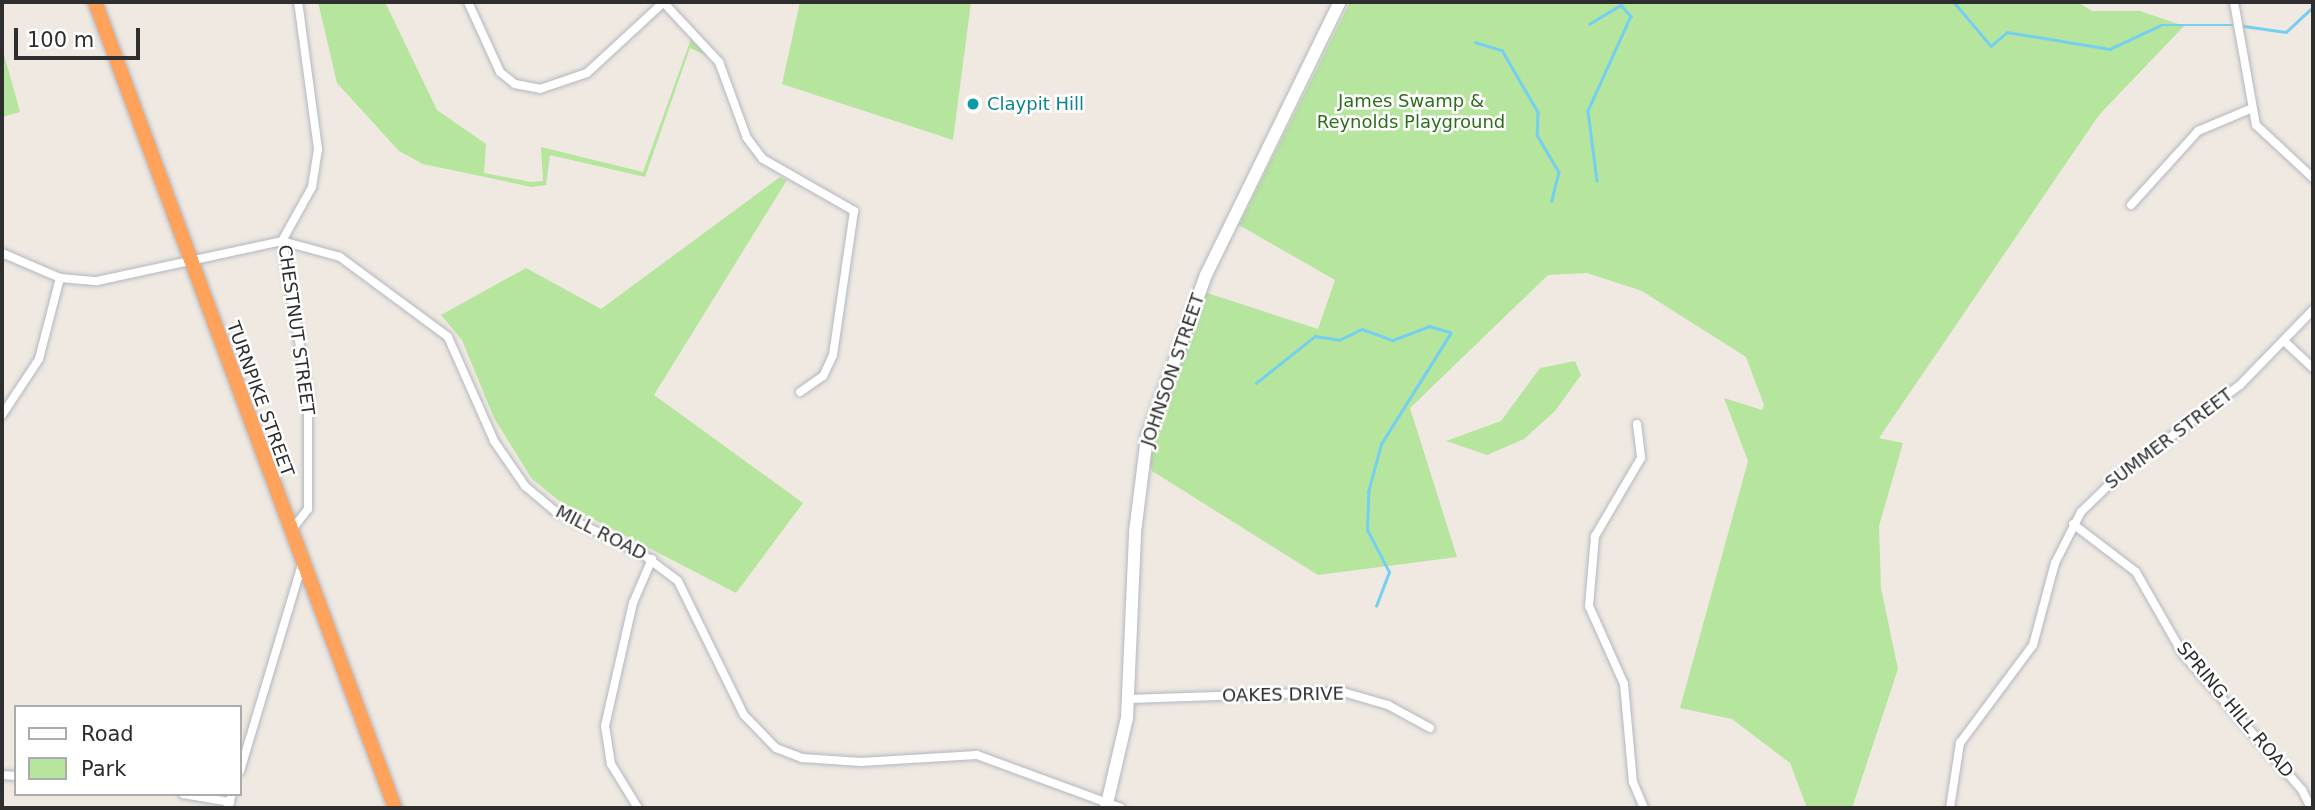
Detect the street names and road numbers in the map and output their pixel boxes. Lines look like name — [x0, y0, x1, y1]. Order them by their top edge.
street label: CHESTNUT STREET — [273, 243, 319, 417]
street label: JOHNSON STREET — [1137, 291, 1209, 449]
street label: TURNPIKE STREET — [222, 318, 298, 480]
street label: SUMMER STREET — [2101, 384, 2237, 494]
street label: MILL ROAD — [552, 501, 650, 565]
street label: SPRING HILL ROAD — [2172, 638, 2298, 782]
street label: OAKES DRIVE — [1222, 683, 1344, 707]

